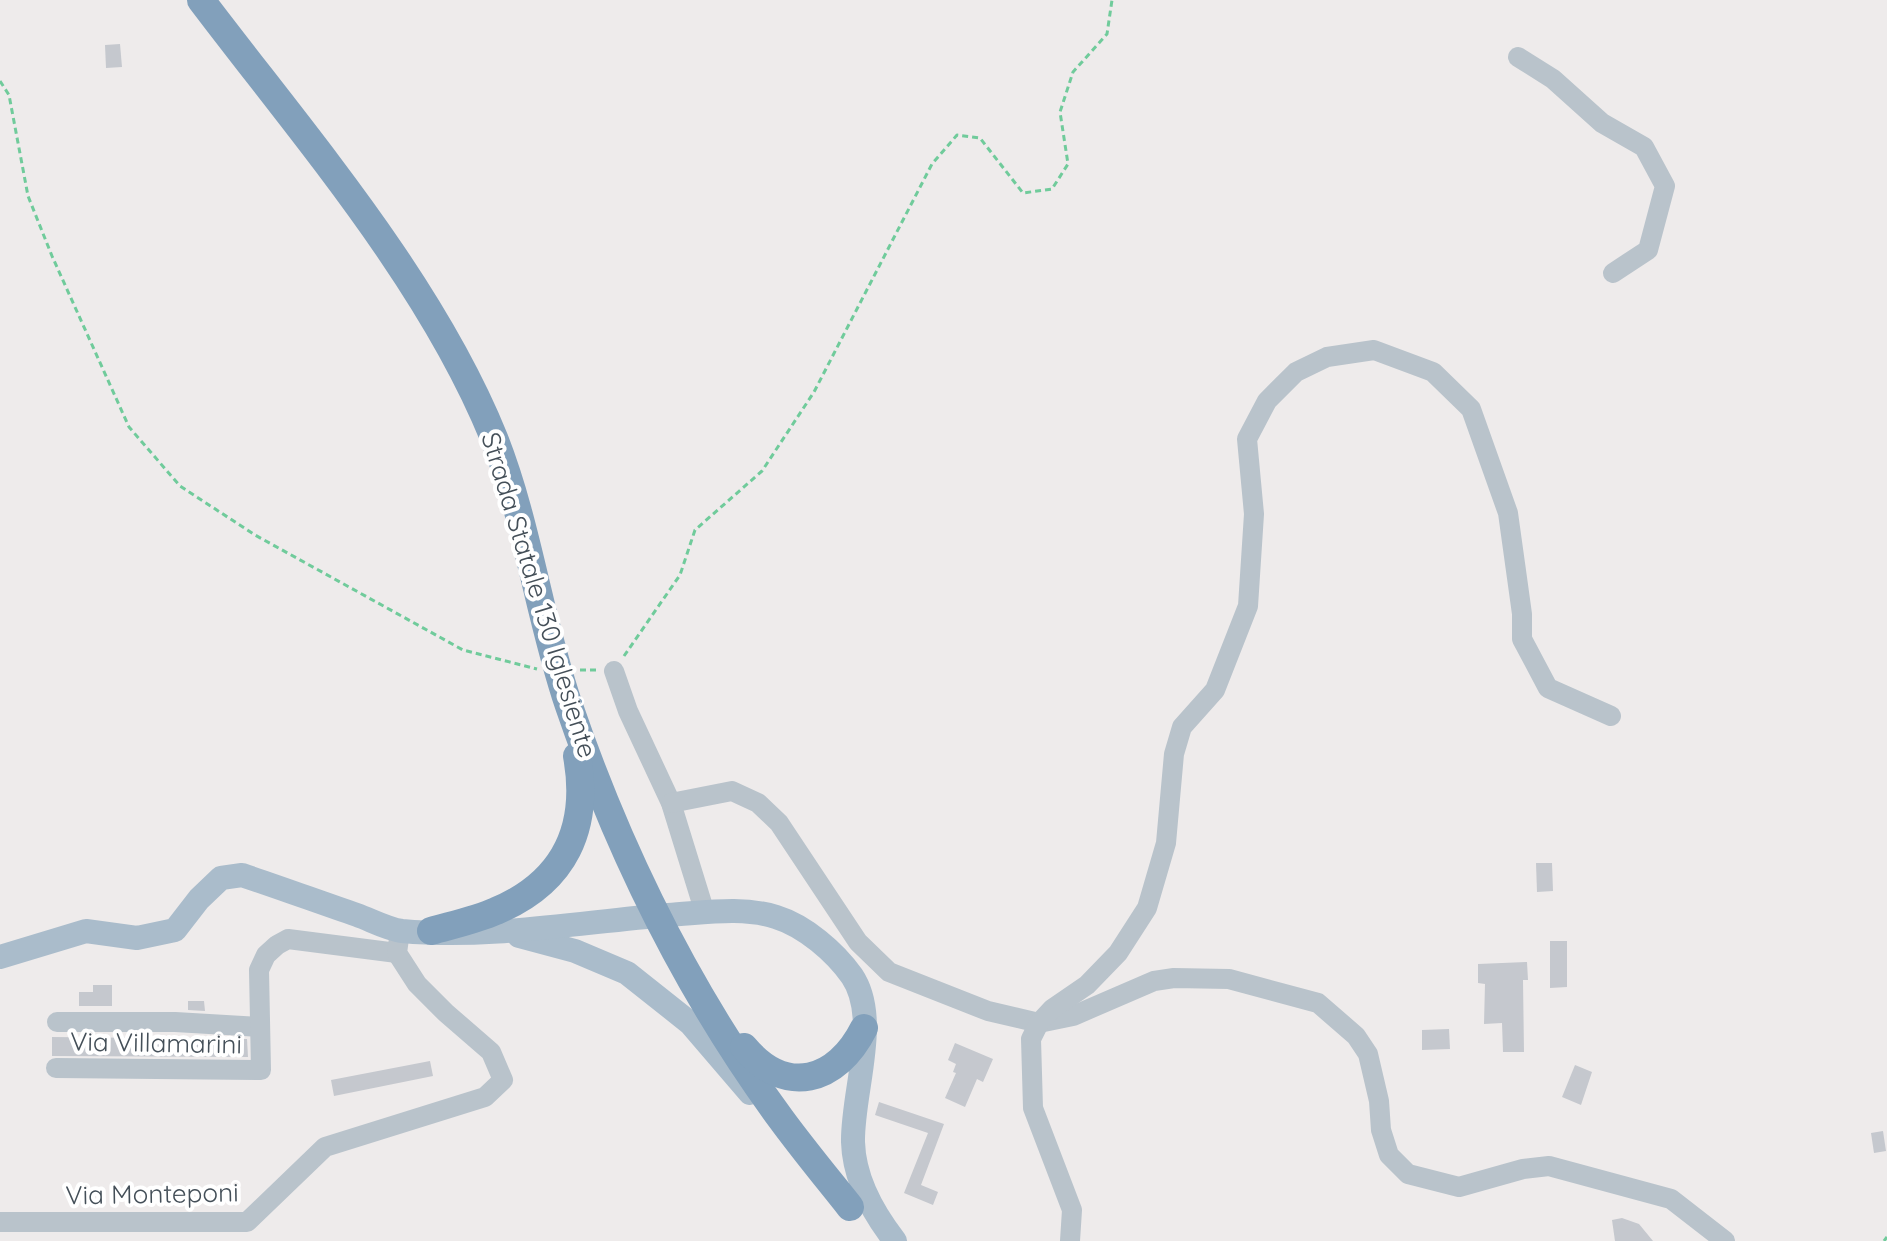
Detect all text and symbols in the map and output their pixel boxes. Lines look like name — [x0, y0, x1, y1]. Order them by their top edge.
street label: Strada Statale 130 Iglesiente — [474, 428, 605, 762]
street label: Via Villamarini — [70, 1025, 242, 1060]
street label: Via Monteponi — [65, 1175, 239, 1212]

